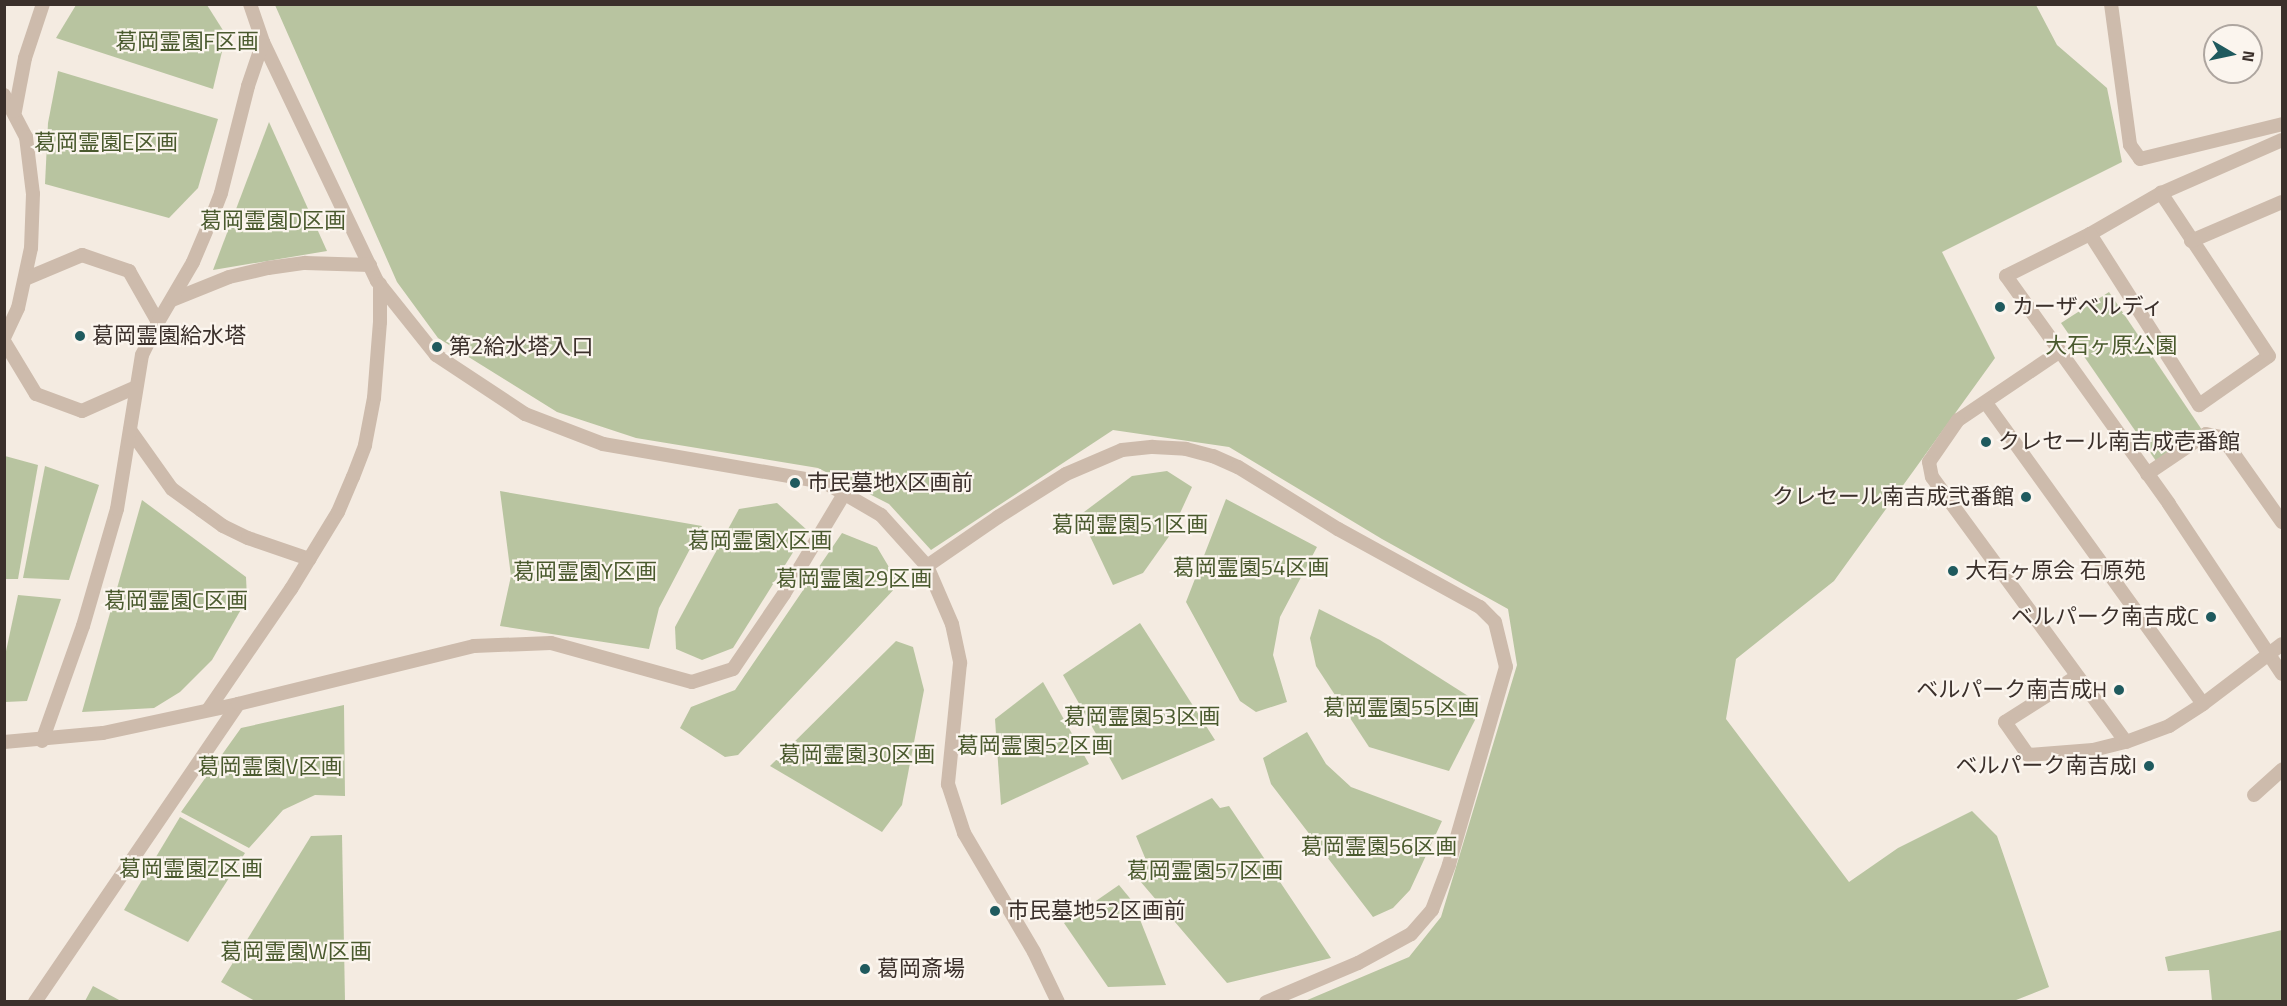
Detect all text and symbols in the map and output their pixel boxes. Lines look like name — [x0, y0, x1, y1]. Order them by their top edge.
north arrow — [2203, 24, 2263, 84]
park label: 葛岡霊園F区画 — [115, 29, 259, 55]
text: N — [2236, 49, 2262, 64]
park label: 葛岡霊園E区画 — [34, 130, 178, 156]
park label: 葛岡霊園D区画 — [200, 208, 346, 234]
place label: カーザベルディ — [2012, 294, 2166, 320]
marker: カーザベルディ — [1993, 300, 2007, 314]
place label: 葛岡霊園給水塔 — [92, 323, 246, 349]
marker: 葛岡霊園給水塔 — [73, 329, 87, 343]
park label: 大石ヶ原公園 — [2045, 333, 2177, 359]
place label: 第2給水塔入口 — [449, 334, 593, 360]
marker: 第2給水塔入口 — [430, 340, 444, 354]
place label: クレセール南吉成壱番館 — [1998, 429, 2240, 455]
marker: クレセール南吉成壱番館 — [1979, 435, 1993, 449]
place label: 市民墓地X区画前 — [807, 470, 973, 496]
marker: 市民墓地X区画前 — [788, 476, 802, 490]
place label: クレセール南吉成弐番館 — [1772, 484, 2014, 510]
marker: クレセール南吉成弐番館 — [2019, 490, 2033, 504]
park label: 葛岡霊園51区画 — [1052, 512, 1208, 538]
park label: 葛岡霊園X区画 — [688, 528, 832, 554]
park label: 葛岡霊園54区画 — [1173, 555, 1329, 581]
place label: 大石ヶ原会 石原苑 — [1965, 558, 2146, 584]
park label: 葛岡霊園Y区画 — [513, 559, 657, 585]
marker: 大石ヶ原会 石原苑 — [1946, 564, 1960, 578]
park label: 葛岡霊園29区画 — [776, 566, 932, 592]
park label: 葛岡霊園C区画 — [104, 588, 248, 614]
place label: ベルパーク南吉成C — [2011, 604, 2199, 630]
marker: ベルパーク南吉成C — [2204, 610, 2218, 624]
place label: ベルパーク南吉成H — [1916, 677, 2107, 703]
marker: ベルパーク南吉成H — [2112, 683, 2126, 697]
park label: 葛岡霊園55区画 — [1323, 695, 1479, 721]
park label: 葛岡霊園53区画 — [1064, 704, 1220, 730]
park label: 葛岡霊園52区画 — [957, 733, 1113, 759]
park label: 葛岡霊園30区画 — [779, 742, 935, 768]
place label: ベルパーク南吉成I — [1956, 753, 2137, 779]
park label: 葛岡霊園V区画 — [198, 754, 342, 780]
marker: ベルパーク南吉成I — [2142, 759, 2156, 773]
park label: 葛岡霊園56区画 — [1301, 834, 1457, 860]
park label: 葛岡霊園Z区画 — [119, 856, 263, 882]
park label: 葛岡霊園57区画 — [1127, 858, 1283, 884]
place label: 市民墓地52区画前 — [1007, 898, 1186, 924]
marker: 市民墓地52区画前 — [988, 904, 1002, 918]
park label: 葛岡霊園W区画 — [220, 939, 372, 965]
place label: 葛岡斎場 — [877, 956, 965, 982]
marker: 葛岡斎場 — [858, 962, 872, 976]

